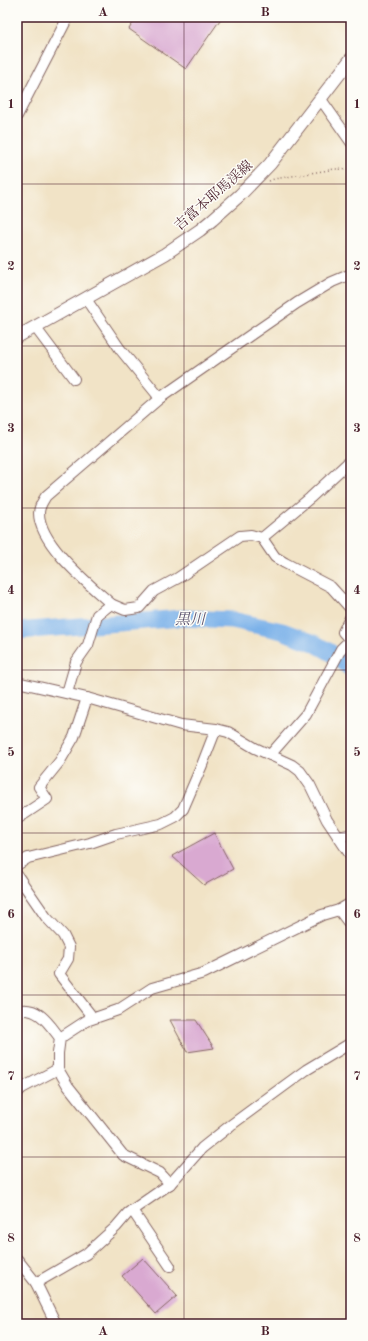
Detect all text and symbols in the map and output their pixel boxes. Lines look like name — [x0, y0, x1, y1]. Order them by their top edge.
text: A — [98, 6, 108, 19]
text: B — [260, 6, 270, 19]
text: 1 — [7, 98, 15, 111]
text: 1 — [353, 98, 361, 111]
street label: 吉富本耶馬渓線 — [171, 158, 255, 233]
text: 2 — [7, 260, 15, 273]
text: 2 — [353, 260, 361, 273]
text: 3 — [7, 422, 15, 435]
text: 3 — [353, 422, 361, 435]
text: 4 — [7, 584, 15, 597]
text: 4 — [353, 584, 361, 597]
water label: 黒川 — [175, 611, 207, 628]
text: 5 — [7, 746, 15, 759]
text: 5 — [353, 746, 361, 759]
text: 6 — [7, 908, 15, 921]
text: 6 — [353, 908, 361, 921]
text: 7 — [7, 1070, 15, 1083]
text: 7 — [353, 1070, 361, 1083]
text: 8 — [7, 1232, 15, 1245]
text: 8 — [353, 1232, 361, 1245]
text: A — [98, 1325, 108, 1338]
text: B — [260, 1325, 270, 1338]

